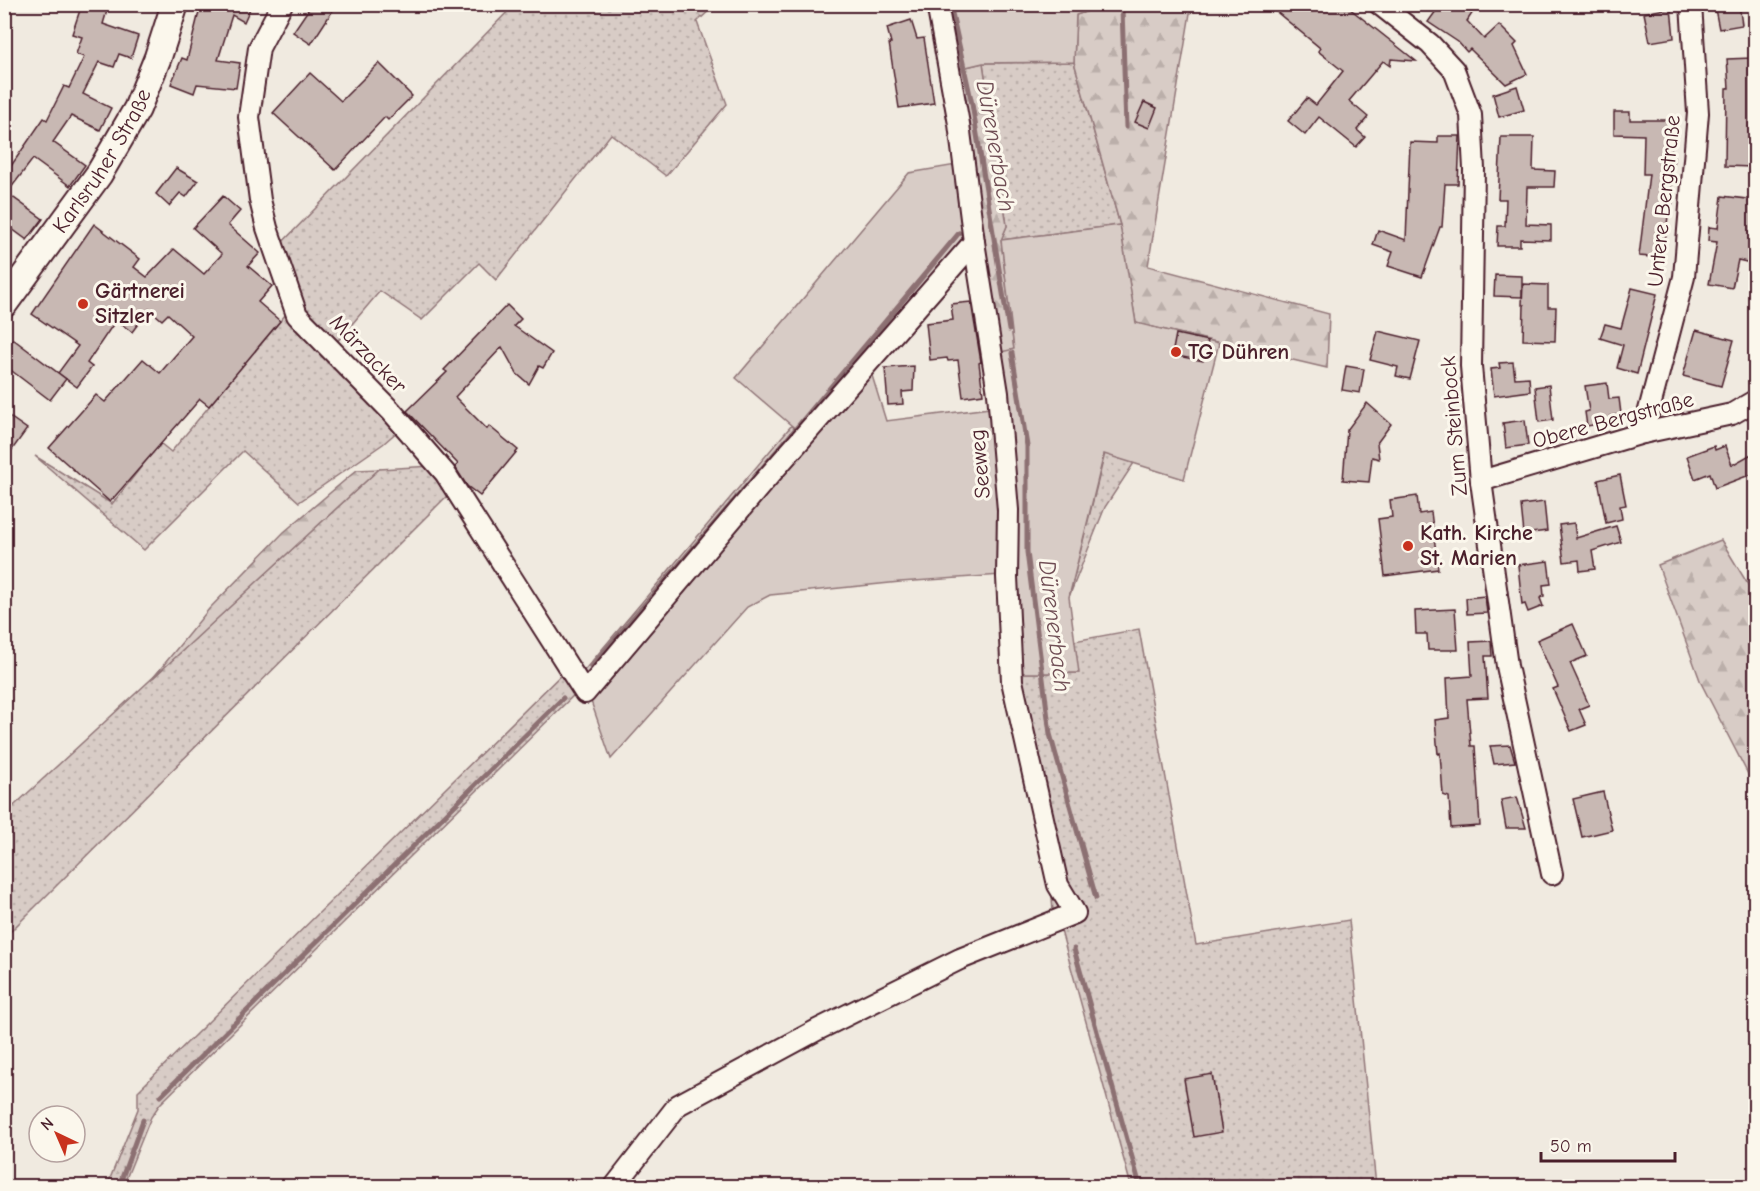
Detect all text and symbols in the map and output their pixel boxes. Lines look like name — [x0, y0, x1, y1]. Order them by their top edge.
water label: Dürenerbach — [971, 78, 1021, 214]
street label: Karlsruher Straße — [47, 85, 157, 238]
street label: Untere Bergstraße — [1642, 114, 1686, 288]
place label: Gärtnerei Sitzler — [95, 278, 185, 329]
marker: Gärtnerei Sitzler — [76, 297, 90, 311]
street label: Märzacker — [324, 309, 412, 399]
place label: TG Dühren — [1188, 339, 1289, 365]
marker: TG Dühren — [1169, 345, 1183, 359]
street label: Zum Steinbock — [1435, 355, 1473, 497]
street label: Obere Bergstraße — [1530, 386, 1696, 454]
street label: Seeweg — [964, 428, 996, 500]
place label: Kath. Kirche St. Marien — [1420, 520, 1533, 571]
marker: Kath. Kirche St. Marien — [1401, 539, 1415, 553]
water label: Dürenerbach — [1033, 558, 1077, 694]
north arrow — [27, 1104, 87, 1164]
text: N — [37, 1114, 57, 1134]
scale bar — [1541, 1125, 1674, 1163]
text: 50 m — [1550, 1136, 1592, 1157]

